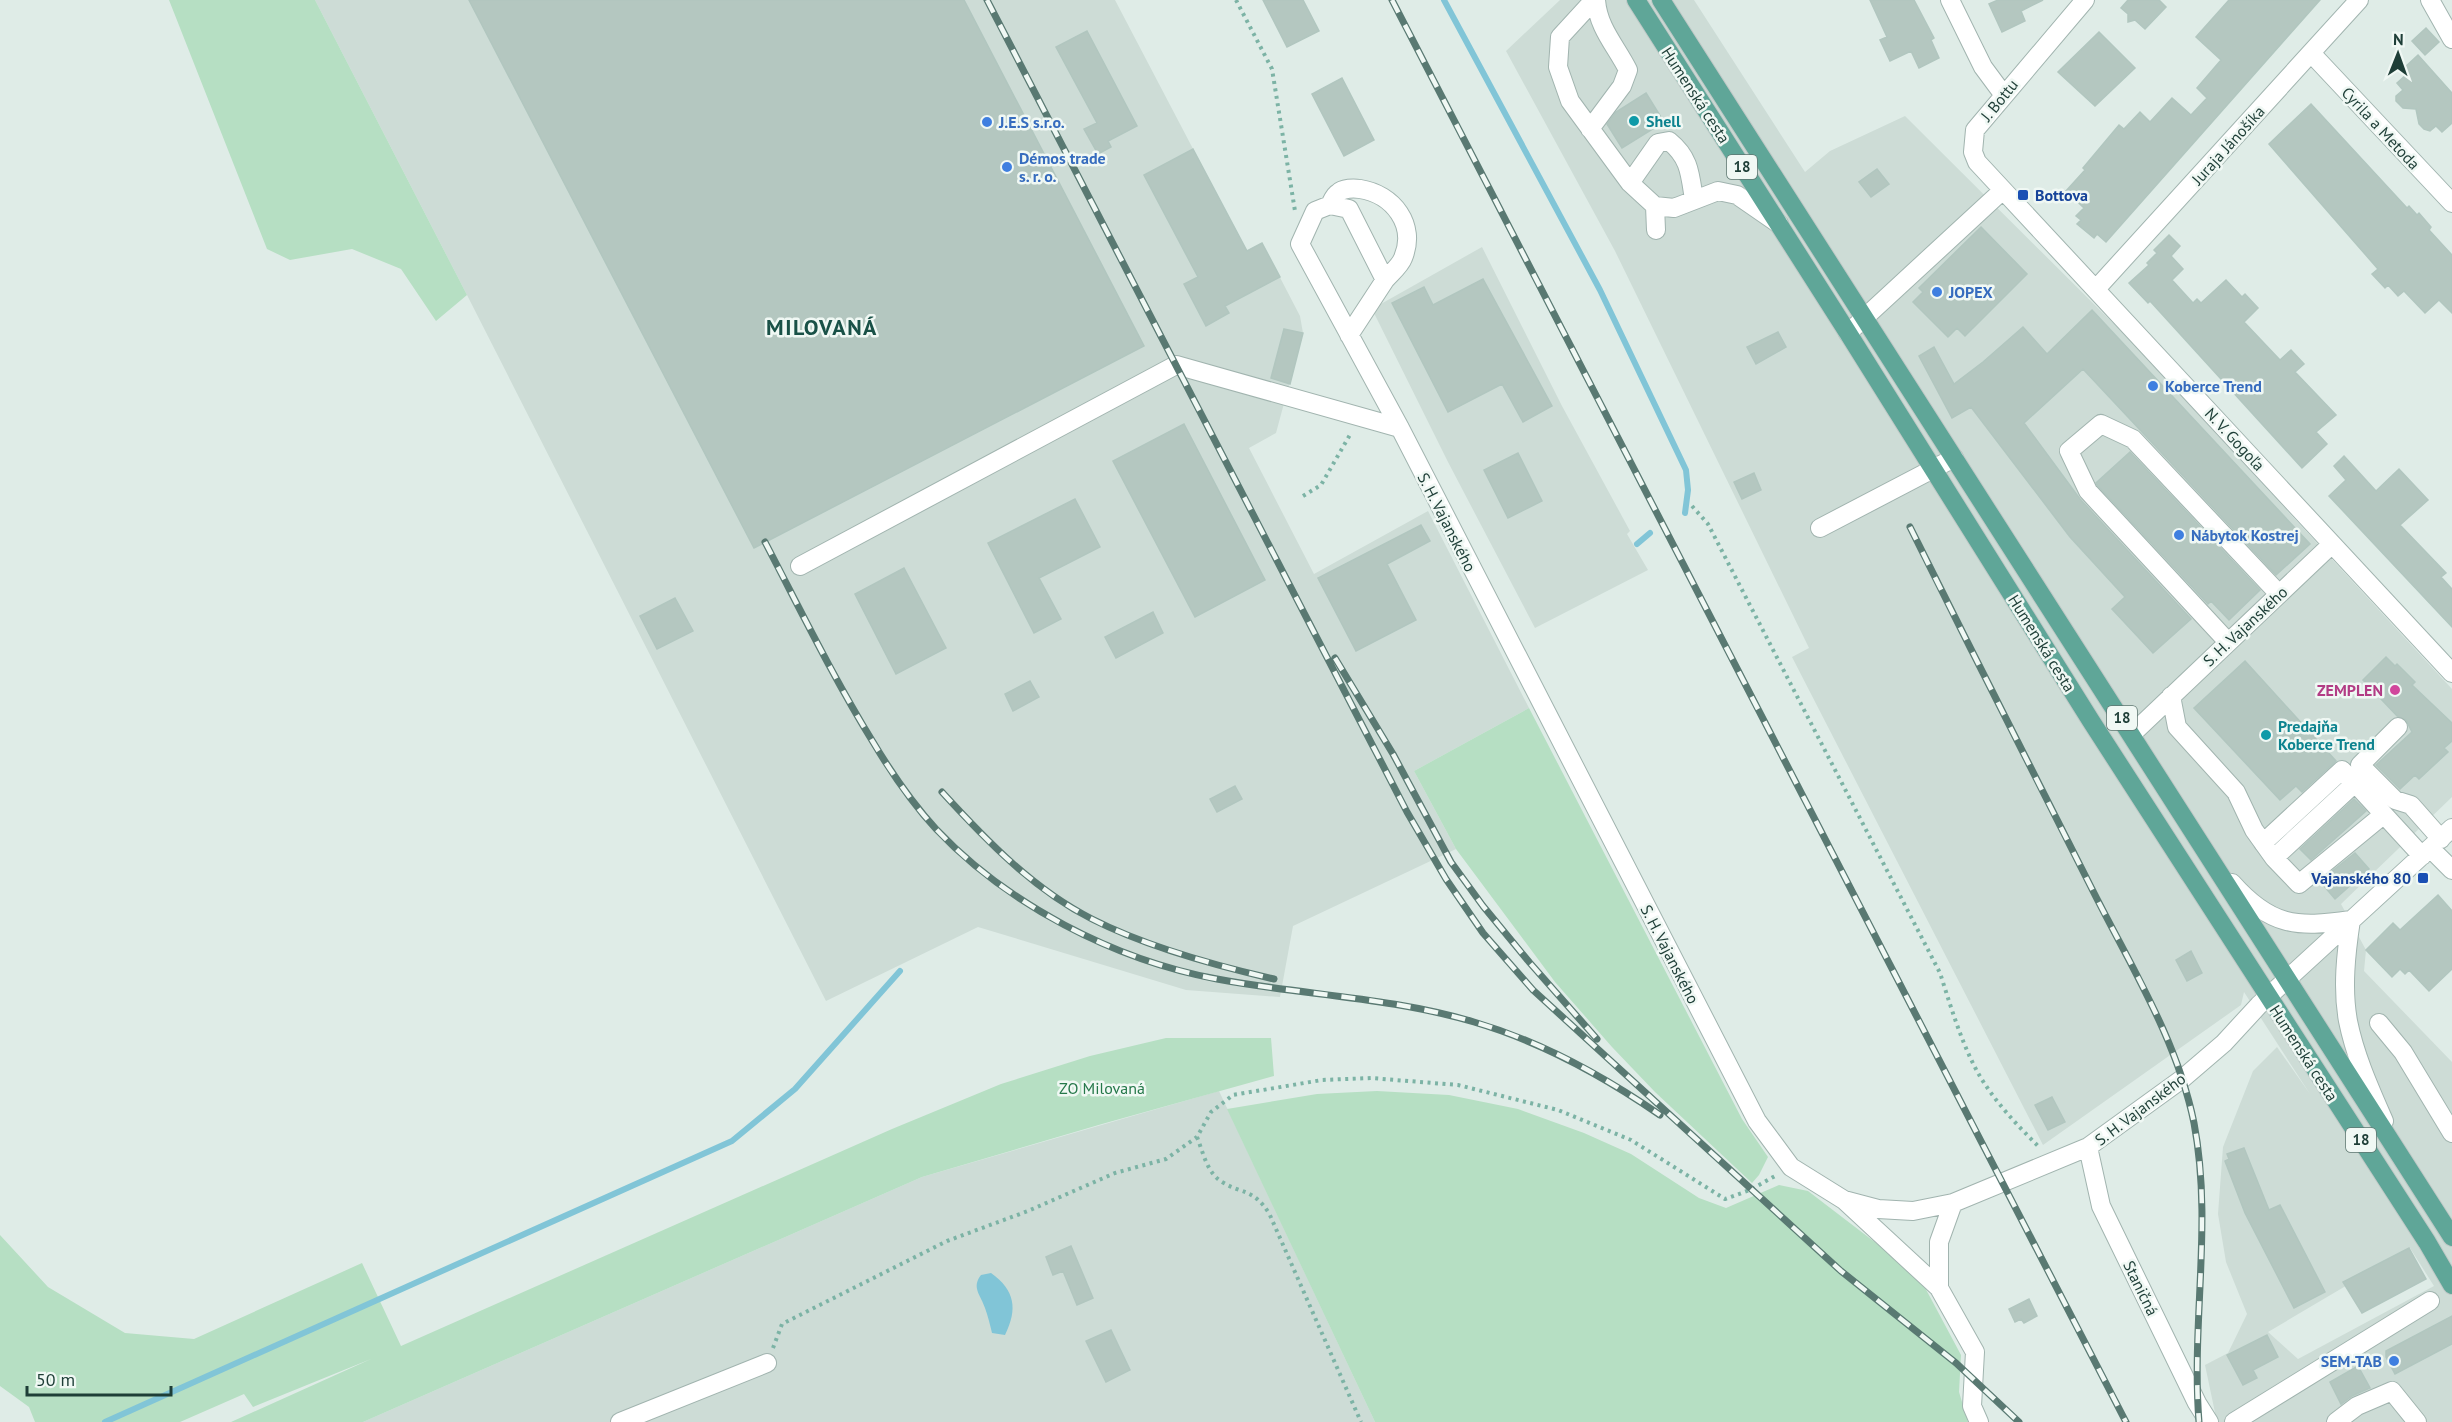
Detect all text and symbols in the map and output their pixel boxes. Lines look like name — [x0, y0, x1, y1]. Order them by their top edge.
north arrow — [2368, 24, 2428, 84]
text: N — [2393, 29, 2404, 49]
street label: Humenská cesta — [1657, 43, 1735, 147]
street label: J. Bottu — [1975, 75, 2022, 126]
street label: Cyrila a Metoda — [2338, 82, 2424, 174]
street label: Juraja Jánošíka — [2187, 101, 2269, 189]
place label: Shell — [1646, 111, 1681, 131]
place label: J.E.S s.r.o. — [998, 112, 1065, 132]
marker: Shell — [1627, 114, 1641, 128]
marker: J.E.S s.r.o. — [980, 115, 994, 129]
place label: Démos trade s. r. o. — [1019, 148, 1106, 186]
road number: 18 — [1727, 155, 1757, 179]
marker: Démos trade s. r. o. — [1000, 160, 1014, 174]
place label: Bottova — [2035, 185, 2088, 205]
marker: Bottova — [2016, 188, 2030, 202]
place label: JOPEX — [1948, 282, 1993, 302]
marker: JOPEX — [1930, 285, 1944, 299]
district label: MILOVANÁ — [766, 313, 878, 341]
place label: Koberce Trend — [2165, 376, 2262, 396]
marker: Koberce Trend — [2146, 379, 2160, 393]
street label: N. V. Gogoľa — [2201, 403, 2269, 475]
street label: S. H. Vajanského — [1413, 469, 1481, 575]
place label: Nábytok Kostrej — [2191, 525, 2299, 545]
marker: Nábytok Kostrej — [2172, 528, 2186, 542]
street label: S. H. Vajanského — [2198, 582, 2292, 670]
street label: Humenská cesta — [2004, 591, 2080, 695]
place label: ZEMPLEN — [2317, 680, 2383, 700]
marker: ZEMPLEN — [2388, 683, 2402, 697]
road number: 18 — [2107, 706, 2137, 730]
place label: Predajňa Koberce Trend — [2278, 716, 2375, 754]
marker: Predajňa Koberce Trend — [2259, 728, 2273, 742]
place label: Vajanského 80 — [2310, 868, 2411, 888]
marker: Vajanského 80 — [2416, 871, 2430, 885]
street label: S. H. Vajanského — [1636, 901, 1704, 1007]
street label: Humenská cesta — [2265, 1001, 2343, 1105]
street label: S. H. Vajanského — [2091, 1068, 2189, 1150]
park label: ZO Milovaná — [1059, 1078, 1145, 1098]
road number: 18 — [2346, 1128, 2376, 1152]
street label: Staničná — [2119, 1257, 2163, 1319]
place label: SEM-TAB — [2321, 1351, 2382, 1371]
marker: SEM-TAB — [2387, 1354, 2401, 1368]
scale bar — [27, 1359, 171, 1397]
text: 50 m — [36, 1368, 75, 1391]

